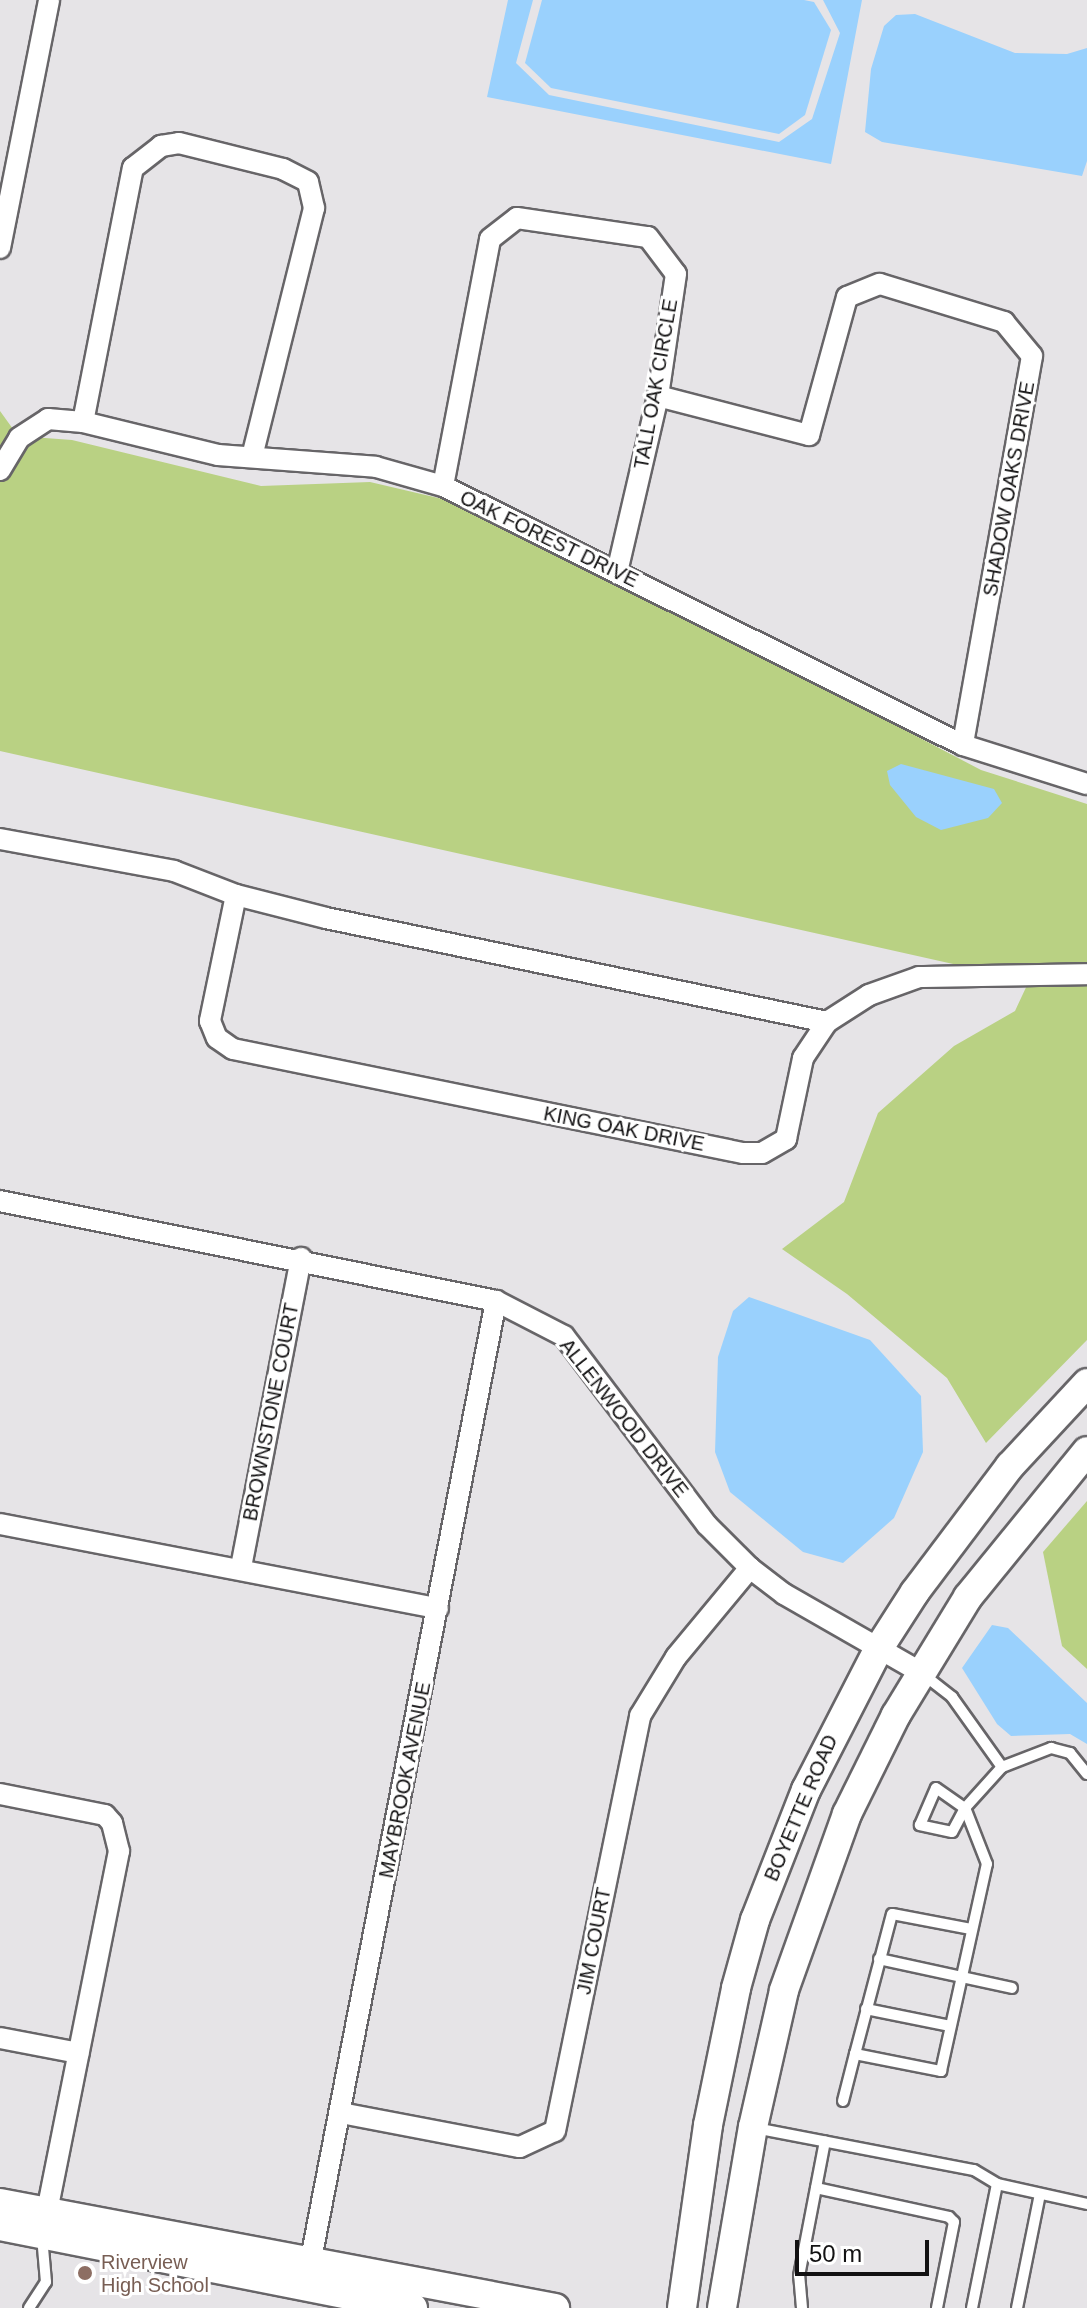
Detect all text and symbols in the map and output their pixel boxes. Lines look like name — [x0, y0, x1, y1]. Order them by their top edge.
street label: TALL OAK CIRCLE — [629, 297, 683, 471]
street label: SHADOW OAKS DRIVE — [978, 380, 1040, 598]
street label: OAK FOREST DRIVE — [456, 485, 642, 593]
street label: KING OAK DRIVE — [542, 1102, 706, 1156]
street label: BROWNSTONE COURT — [238, 1301, 304, 1523]
street label: ALLENWOOD DRIVE — [555, 1334, 693, 1502]
street label: MAYBROOK AVENUE — [374, 1679, 436, 1881]
street label: BOYETTE ROAD — [759, 1731, 843, 1885]
street label: JIM COURT — [572, 1885, 616, 1997]
scale bar — [799, 2224, 933, 2274]
text: 50 m — [809, 2240, 862, 2267]
place label: Riverview High School — [101, 2250, 209, 2297]
marker: Riverview High School — [76, 2264, 94, 2282]

